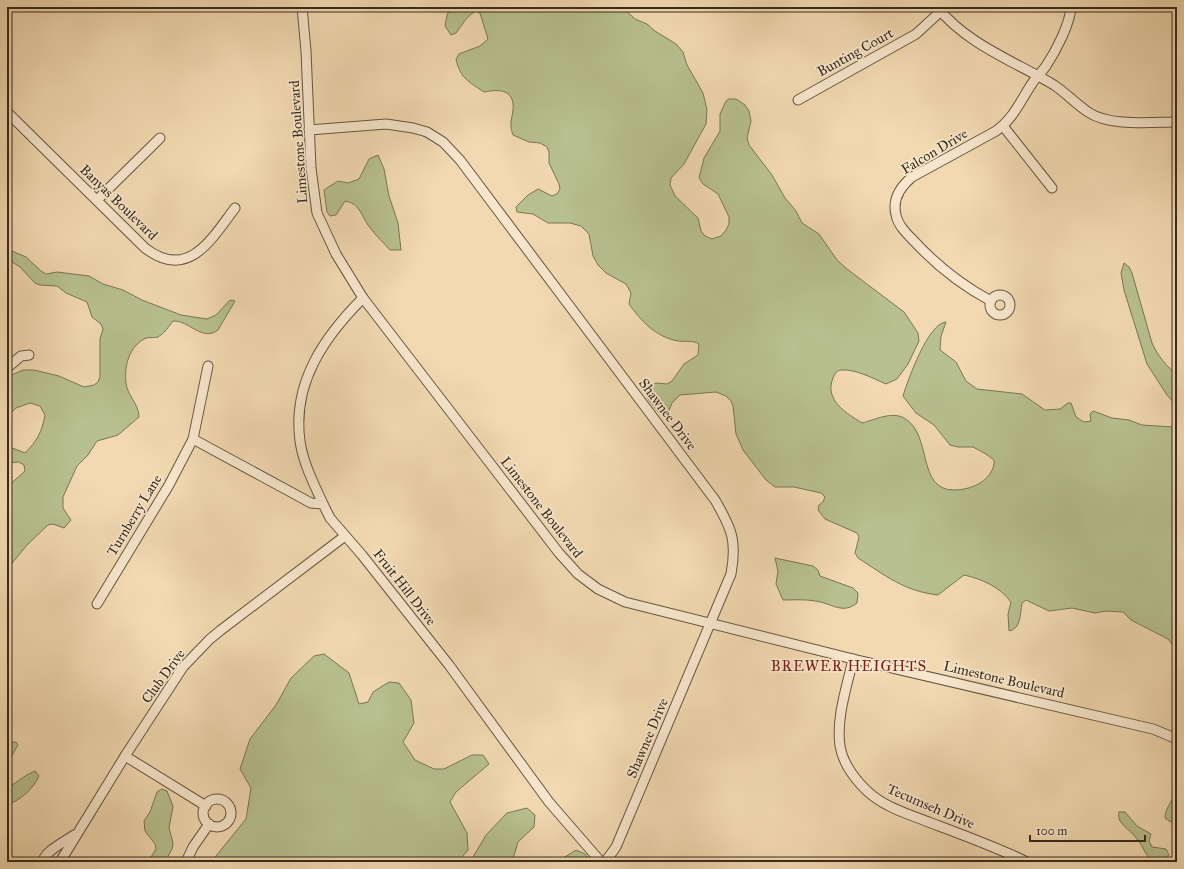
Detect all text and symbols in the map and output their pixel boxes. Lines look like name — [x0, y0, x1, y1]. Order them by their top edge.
street label: Bunting Court — [814, 24, 896, 80]
street label: Limestone Boulevard — [286, 80, 311, 204]
street label: Falcon Drive — [898, 125, 971, 178]
street label: Banyas Boulevard — [76, 161, 161, 244]
street label: Shawnee Drive — [635, 375, 700, 454]
street label: Limestone Boulevard — [497, 453, 586, 561]
street label: Turnberry Lane — [103, 471, 165, 559]
street label: Fruit Hill Drive — [370, 546, 440, 629]
street label: Club Drive — [138, 646, 189, 707]
district label: BREWER HEIGHTS — [771, 657, 927, 675]
street label: Limestone Boulevard — [942, 657, 1066, 702]
street label: Shawnee Drive — [623, 695, 672, 781]
street label: Tecumseh Drive — [884, 780, 977, 833]
scale bar — [1030, 817, 1145, 843]
text: 100 m — [1036, 824, 1067, 838]

